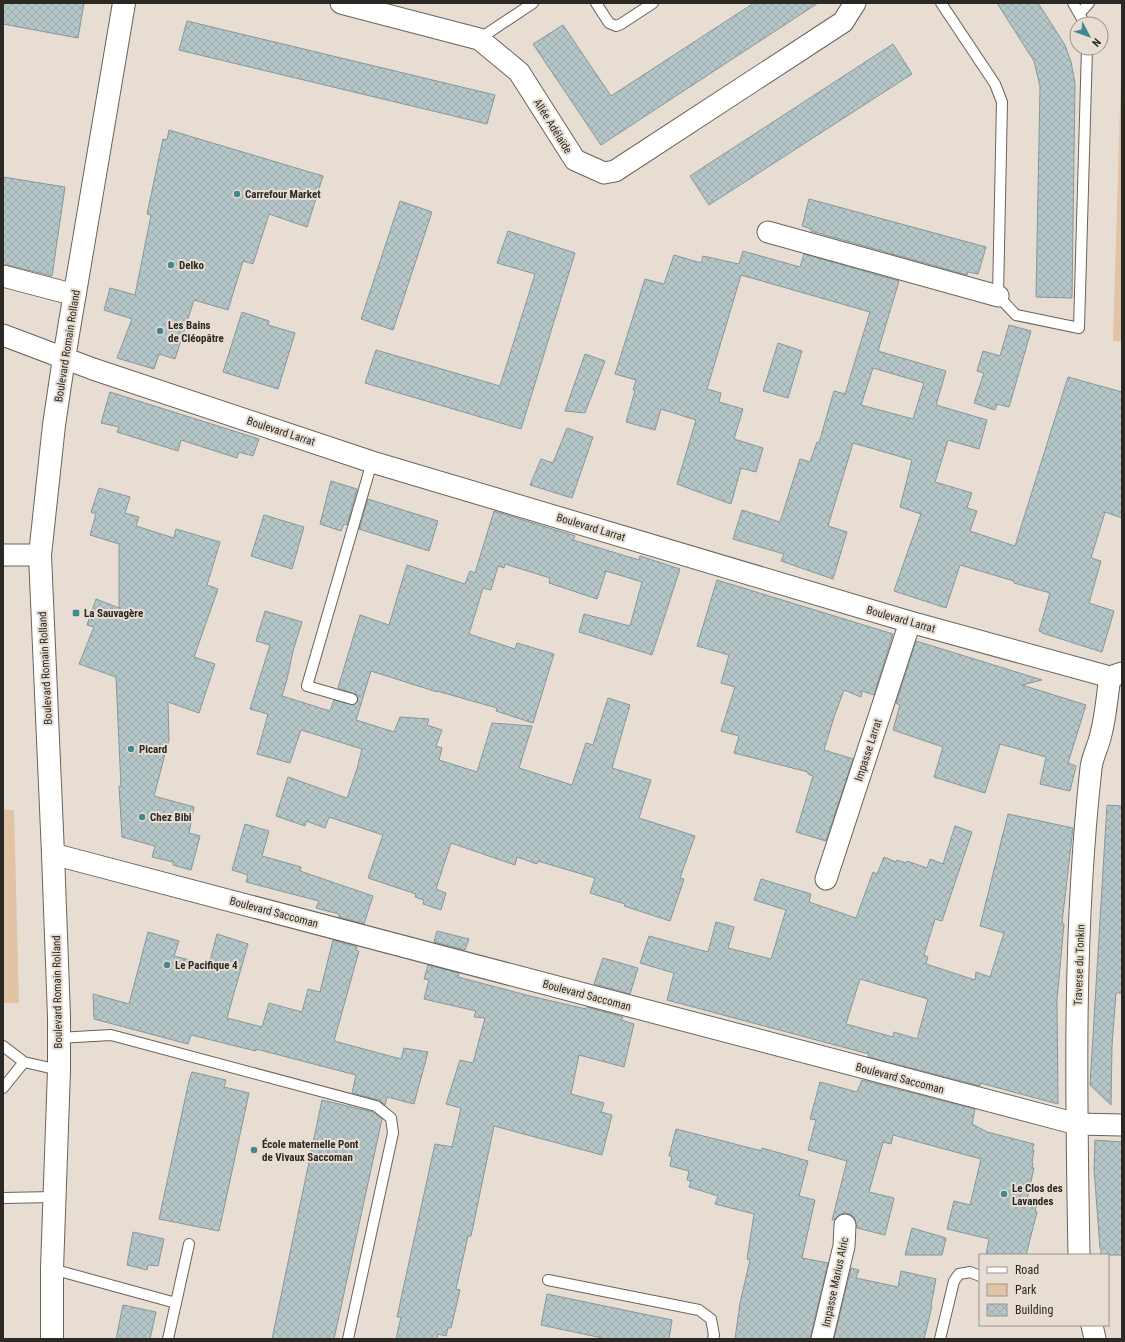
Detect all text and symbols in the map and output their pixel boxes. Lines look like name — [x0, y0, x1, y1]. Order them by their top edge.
north arrow — [1069, 16, 1109, 56]
text: N — [1089, 35, 1103, 49]
street label: Allée Adélaïde — [531, 96, 575, 156]
place label: Carrefour Market — [245, 188, 321, 201]
marker: Carrefour Market — [232, 189, 242, 199]
place label: Delko — [179, 259, 205, 272]
marker: Delko — [166, 260, 176, 270]
street label: Boulevard Romain Rolland — [52, 289, 83, 403]
place label: Les Bains de Cléopâtre — [168, 319, 224, 345]
marker: Les Bains de Cléopâtre — [155, 326, 165, 336]
street label: Boulevard Larrat — [245, 414, 317, 449]
street label: Boulevard Larrat — [555, 511, 627, 544]
street label: Boulevard Larrat — [865, 603, 937, 636]
place label: La Sauvagère — [84, 607, 143, 620]
marker: La Sauvagère — [71, 608, 81, 618]
street label: Boulevard Romain Rolland — [36, 611, 55, 725]
street label: Impasse Larrat — [852, 717, 885, 783]
place label: Picard — [139, 743, 167, 756]
marker: Picard — [126, 744, 136, 754]
place label: Chez Bibi — [150, 811, 192, 824]
marker: Chez Bibi — [137, 812, 147, 822]
street label: Boulevard Saccoman — [228, 894, 320, 931]
street label: Traverse du Tonkin — [1072, 924, 1087, 1006]
street label: Boulevard Romain Rolland — [50, 935, 65, 1049]
place label: Le Pacifique 4 — [175, 959, 238, 972]
marker: Le Pacifique 4 — [162, 960, 172, 970]
street label: Boulevard Saccoman — [541, 977, 633, 1014]
street label: Boulevard Saccoman — [854, 1060, 946, 1097]
place label: École maternelle Pont de Vivaux Saccoman — [262, 1138, 359, 1164]
marker: École maternelle Pont de Vivaux Saccoman — [249, 1145, 259, 1155]
place label: Le Clos des Lavandes — [1012, 1182, 1063, 1208]
marker: Le Clos des Lavandes — [999, 1189, 1009, 1199]
street label: Impasse Marius Alric — [820, 1236, 851, 1328]
legend — [979, 1254, 1109, 1326]
text: Road — [1015, 1263, 1039, 1277]
text: Park — [1015, 1283, 1037, 1297]
text: Building — [1015, 1303, 1053, 1317]

